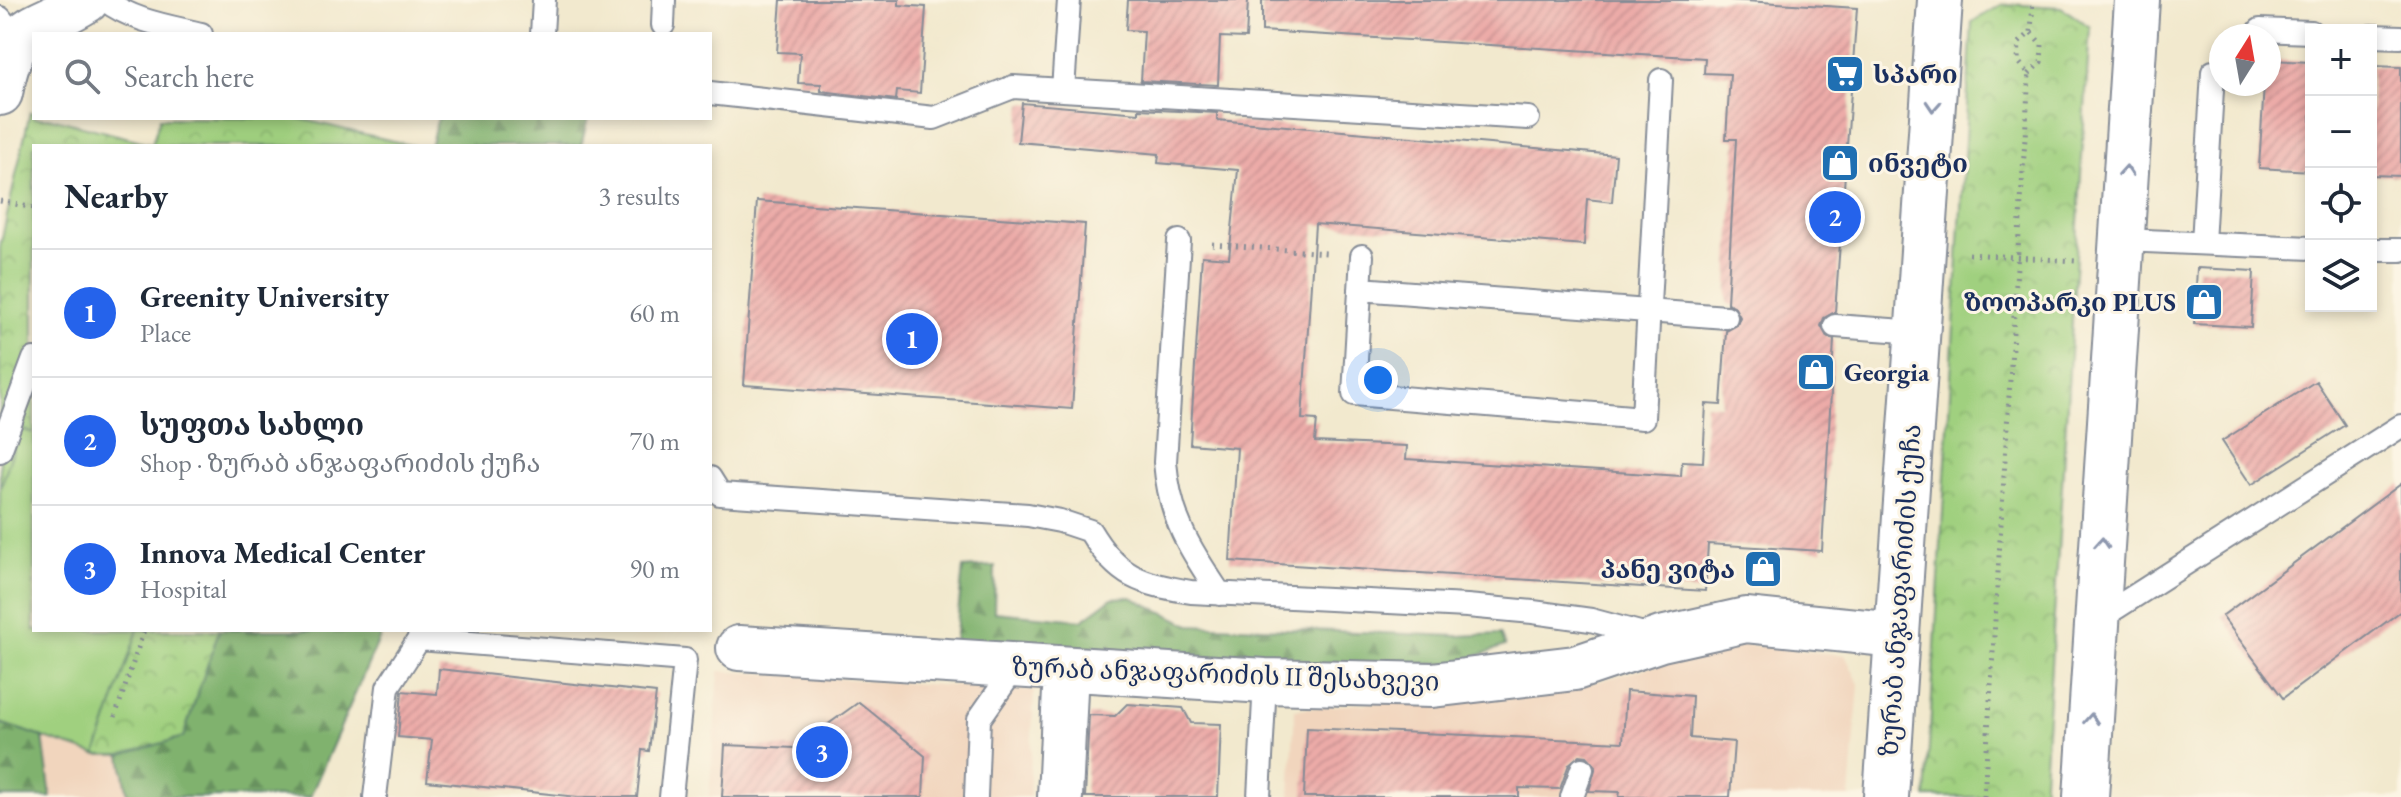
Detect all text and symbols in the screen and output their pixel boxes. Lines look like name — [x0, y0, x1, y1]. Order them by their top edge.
north arrow — [2209, 24, 2281, 96]
map controls — [2305, 24, 2377, 312]
button: + — [2305, 24, 2377, 96]
search box — [32, 32, 712, 120]
supermarket icon: სპარი — [1824, 53, 1866, 95]
icon: search — [60, 54, 104, 98]
text: Search here — [124, 57, 254, 96]
place label: სპარი — [1873, 57, 1958, 91]
button: − — [2305, 96, 2377, 168]
one-way arrow — [1925, 100, 1942, 113]
shop icon: ინვეტი — [1819, 142, 1861, 184]
place label: ინვეტი — [1868, 146, 1968, 180]
one-way arrow — [2117, 164, 2134, 177]
button: locate — [2305, 168, 2377, 240]
text: Nearby — [64, 174, 168, 218]
text: 3 results — [599, 179, 680, 213]
pin: 2 — [1809, 187, 1861, 247]
button: layers — [2305, 240, 2377, 312]
text: Greenity University — [140, 277, 389, 316]
shop icon: ზოოპარკი PLUS — [2183, 281, 2225, 323]
place label: ზოოპარკი PLUS — [1964, 285, 2176, 319]
text: 1 — [83, 296, 97, 330]
text: 60 m — [630, 296, 680, 330]
pin: 1 — [886, 309, 938, 369]
text: Place — [140, 316, 191, 350]
shop icon: Georgia — [1795, 351, 1837, 393]
place label: Georgia — [1844, 355, 1930, 389]
your location — [1358, 360, 1398, 400]
text: სუფთა სახლი — [140, 405, 364, 444]
street label: ზურაბ ანჯაფარიძის ქუჩა — [1871, 423, 1929, 757]
text: 2 — [83, 424, 97, 458]
text: 70 m — [630, 424, 680, 458]
text: Shop · ზურაბ ანჯაფარიძის ქუჩა — [140, 446, 541, 480]
text: Innova Medical Center — [140, 533, 426, 572]
one-way arrow — [2093, 536, 2110, 549]
shop icon: პანე ვიტა — [1742, 548, 1784, 590]
text: 3 — [83, 552, 97, 586]
text: 90 m — [630, 552, 680, 586]
place label: პანე ვიტა — [1600, 552, 1735, 586]
text: Hospital — [140, 572, 227, 606]
street label: ზურაბ ანჯაფარიძის II შესახვევი — [1012, 650, 1440, 698]
one-way arrow — [2082, 712, 2099, 725]
pin: 3 — [796, 722, 848, 782]

